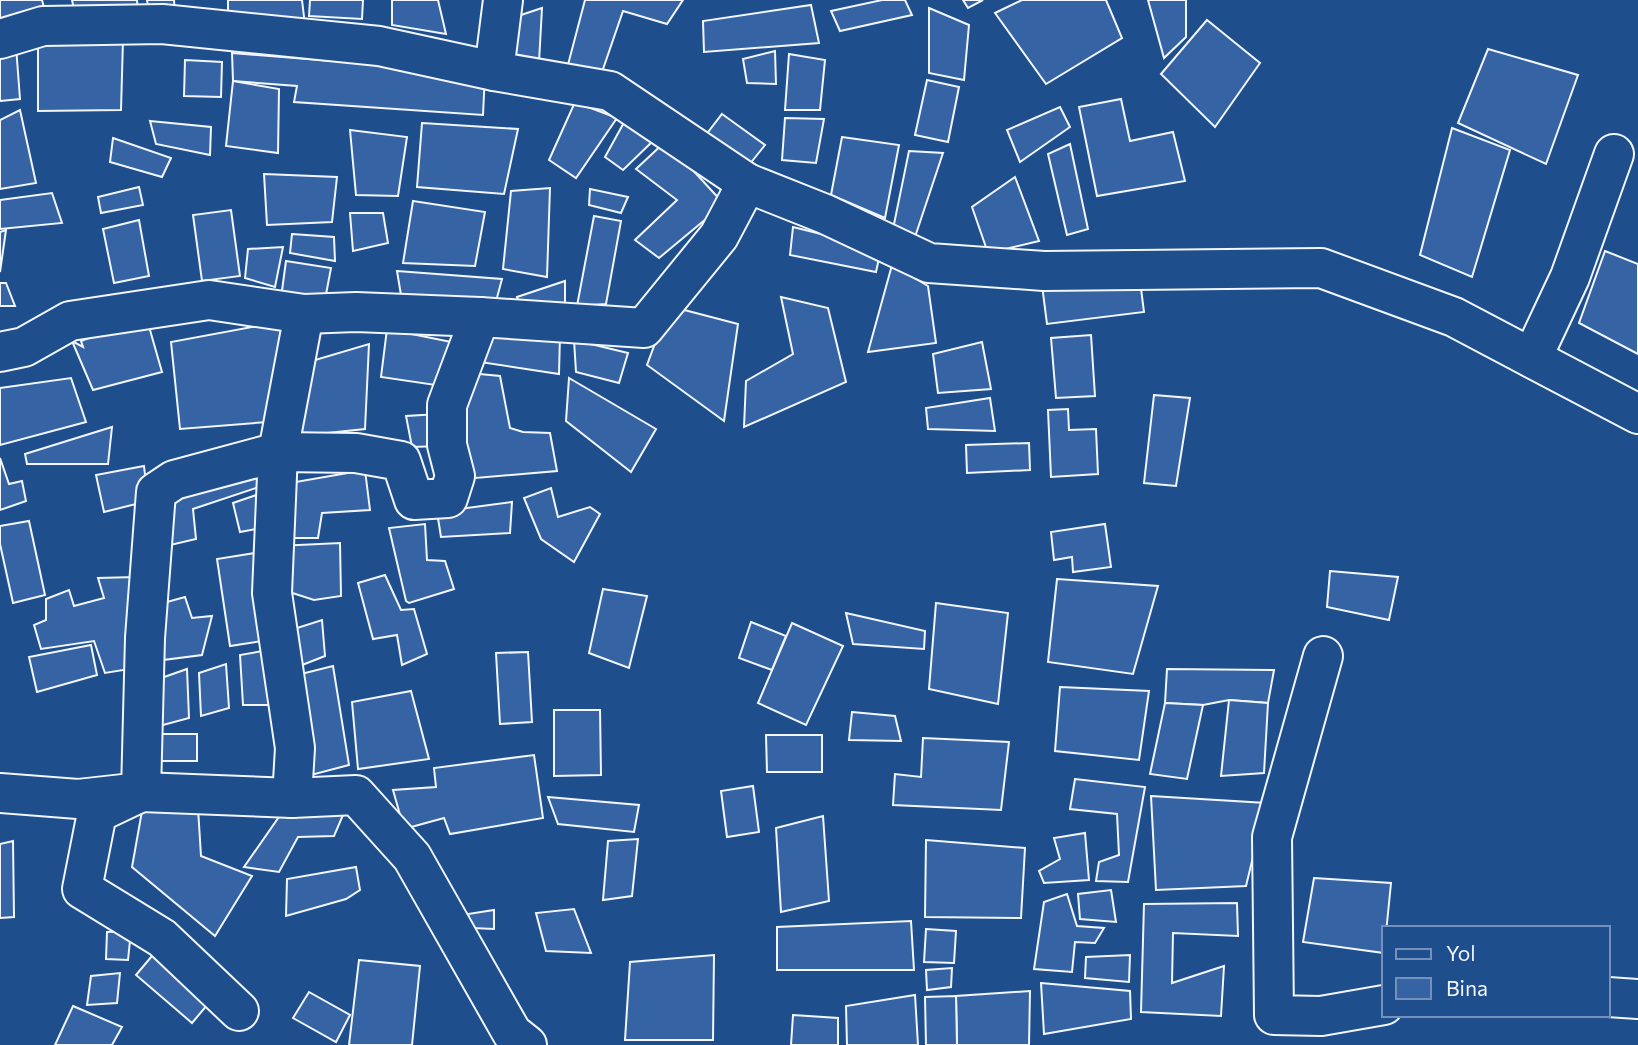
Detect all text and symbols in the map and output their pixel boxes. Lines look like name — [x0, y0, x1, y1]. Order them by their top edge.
legend — [1382, 926, 1610, 1017]
text: Yol — [1446, 940, 1476, 965]
text: Bina — [1446, 975, 1488, 1000]

